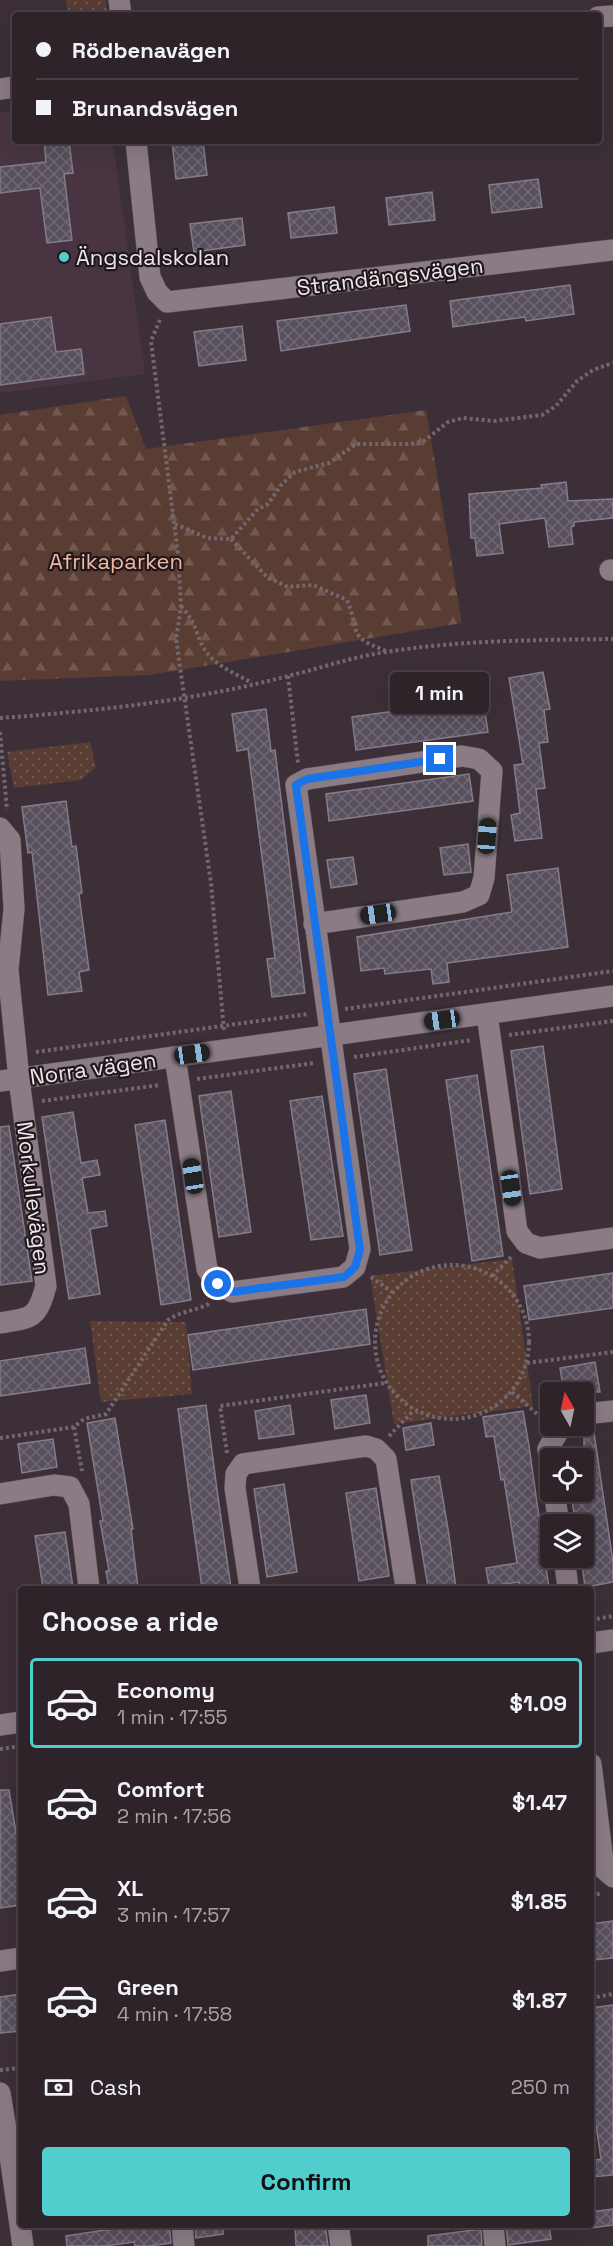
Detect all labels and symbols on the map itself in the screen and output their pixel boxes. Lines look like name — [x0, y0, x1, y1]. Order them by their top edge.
place label: Ängsdalskolan — [76, 243, 229, 271]
marker: Ängsdalskolan — [57, 250, 71, 264]
street label: Strandängsvägen — [295, 251, 485, 301]
park label: Afrikaparken — [49, 547, 183, 575]
callout: 1 min — [390, 672, 490, 714]
route end — [426, 745, 453, 772]
car — [477, 817, 497, 855]
car — [359, 903, 397, 925]
car — [423, 1009, 461, 1031]
car — [173, 1043, 211, 1065]
street label: Norra vägen — [28, 1045, 158, 1091]
street label: Morkullevägen — [11, 1120, 57, 1276]
car — [181, 1157, 205, 1195]
car — [500, 1169, 522, 1207]
route start — [204, 1270, 231, 1297]
north arrow — [540, 1382, 594, 1436]

